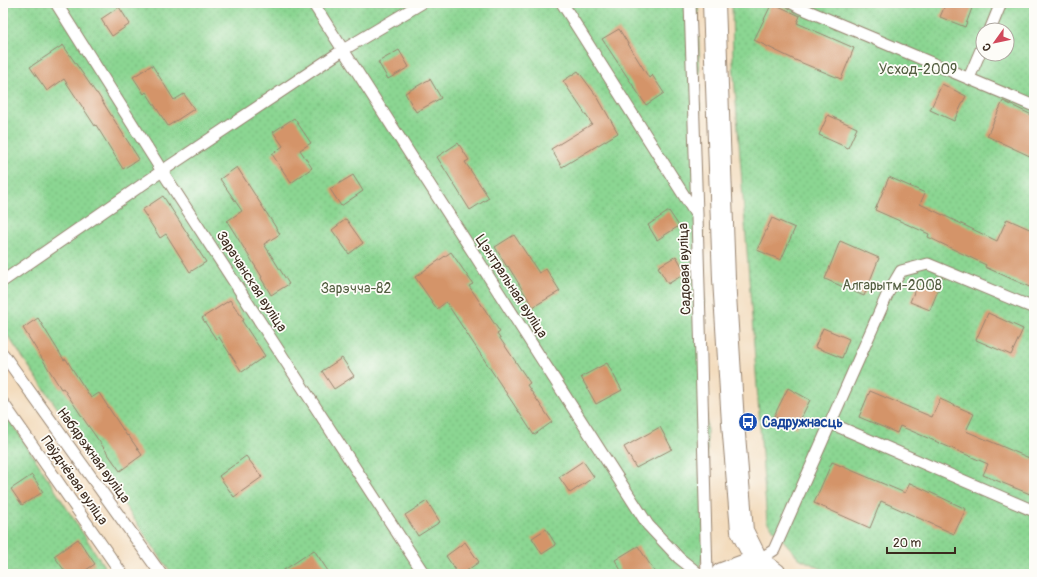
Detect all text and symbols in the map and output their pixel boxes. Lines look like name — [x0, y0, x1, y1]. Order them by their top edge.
north arrow — [975, 22, 1015, 62]
text: С — [980, 41, 994, 54]
park label: Усход-2009 — [879, 61, 957, 78]
street label: Садовая вуліца — [674, 223, 695, 315]
street label: Зарачанская вуліца — [213, 228, 291, 335]
street label: Цэнтральная вуліца — [472, 232, 551, 341]
park label: Алгарытм-2008 — [842, 277, 942, 294]
park label: Зарэчча-82 — [321, 280, 391, 297]
street label: Набярэжная вуліца — [53, 404, 134, 506]
bus stop icon: Садружнасць — [737, 411, 759, 433]
place label: Садружнасць — [762, 414, 843, 431]
street label: Паўднёвая вуліца — [38, 432, 112, 528]
scale bar — [887, 529, 955, 555]
text: 20 m — [893, 536, 922, 551]

